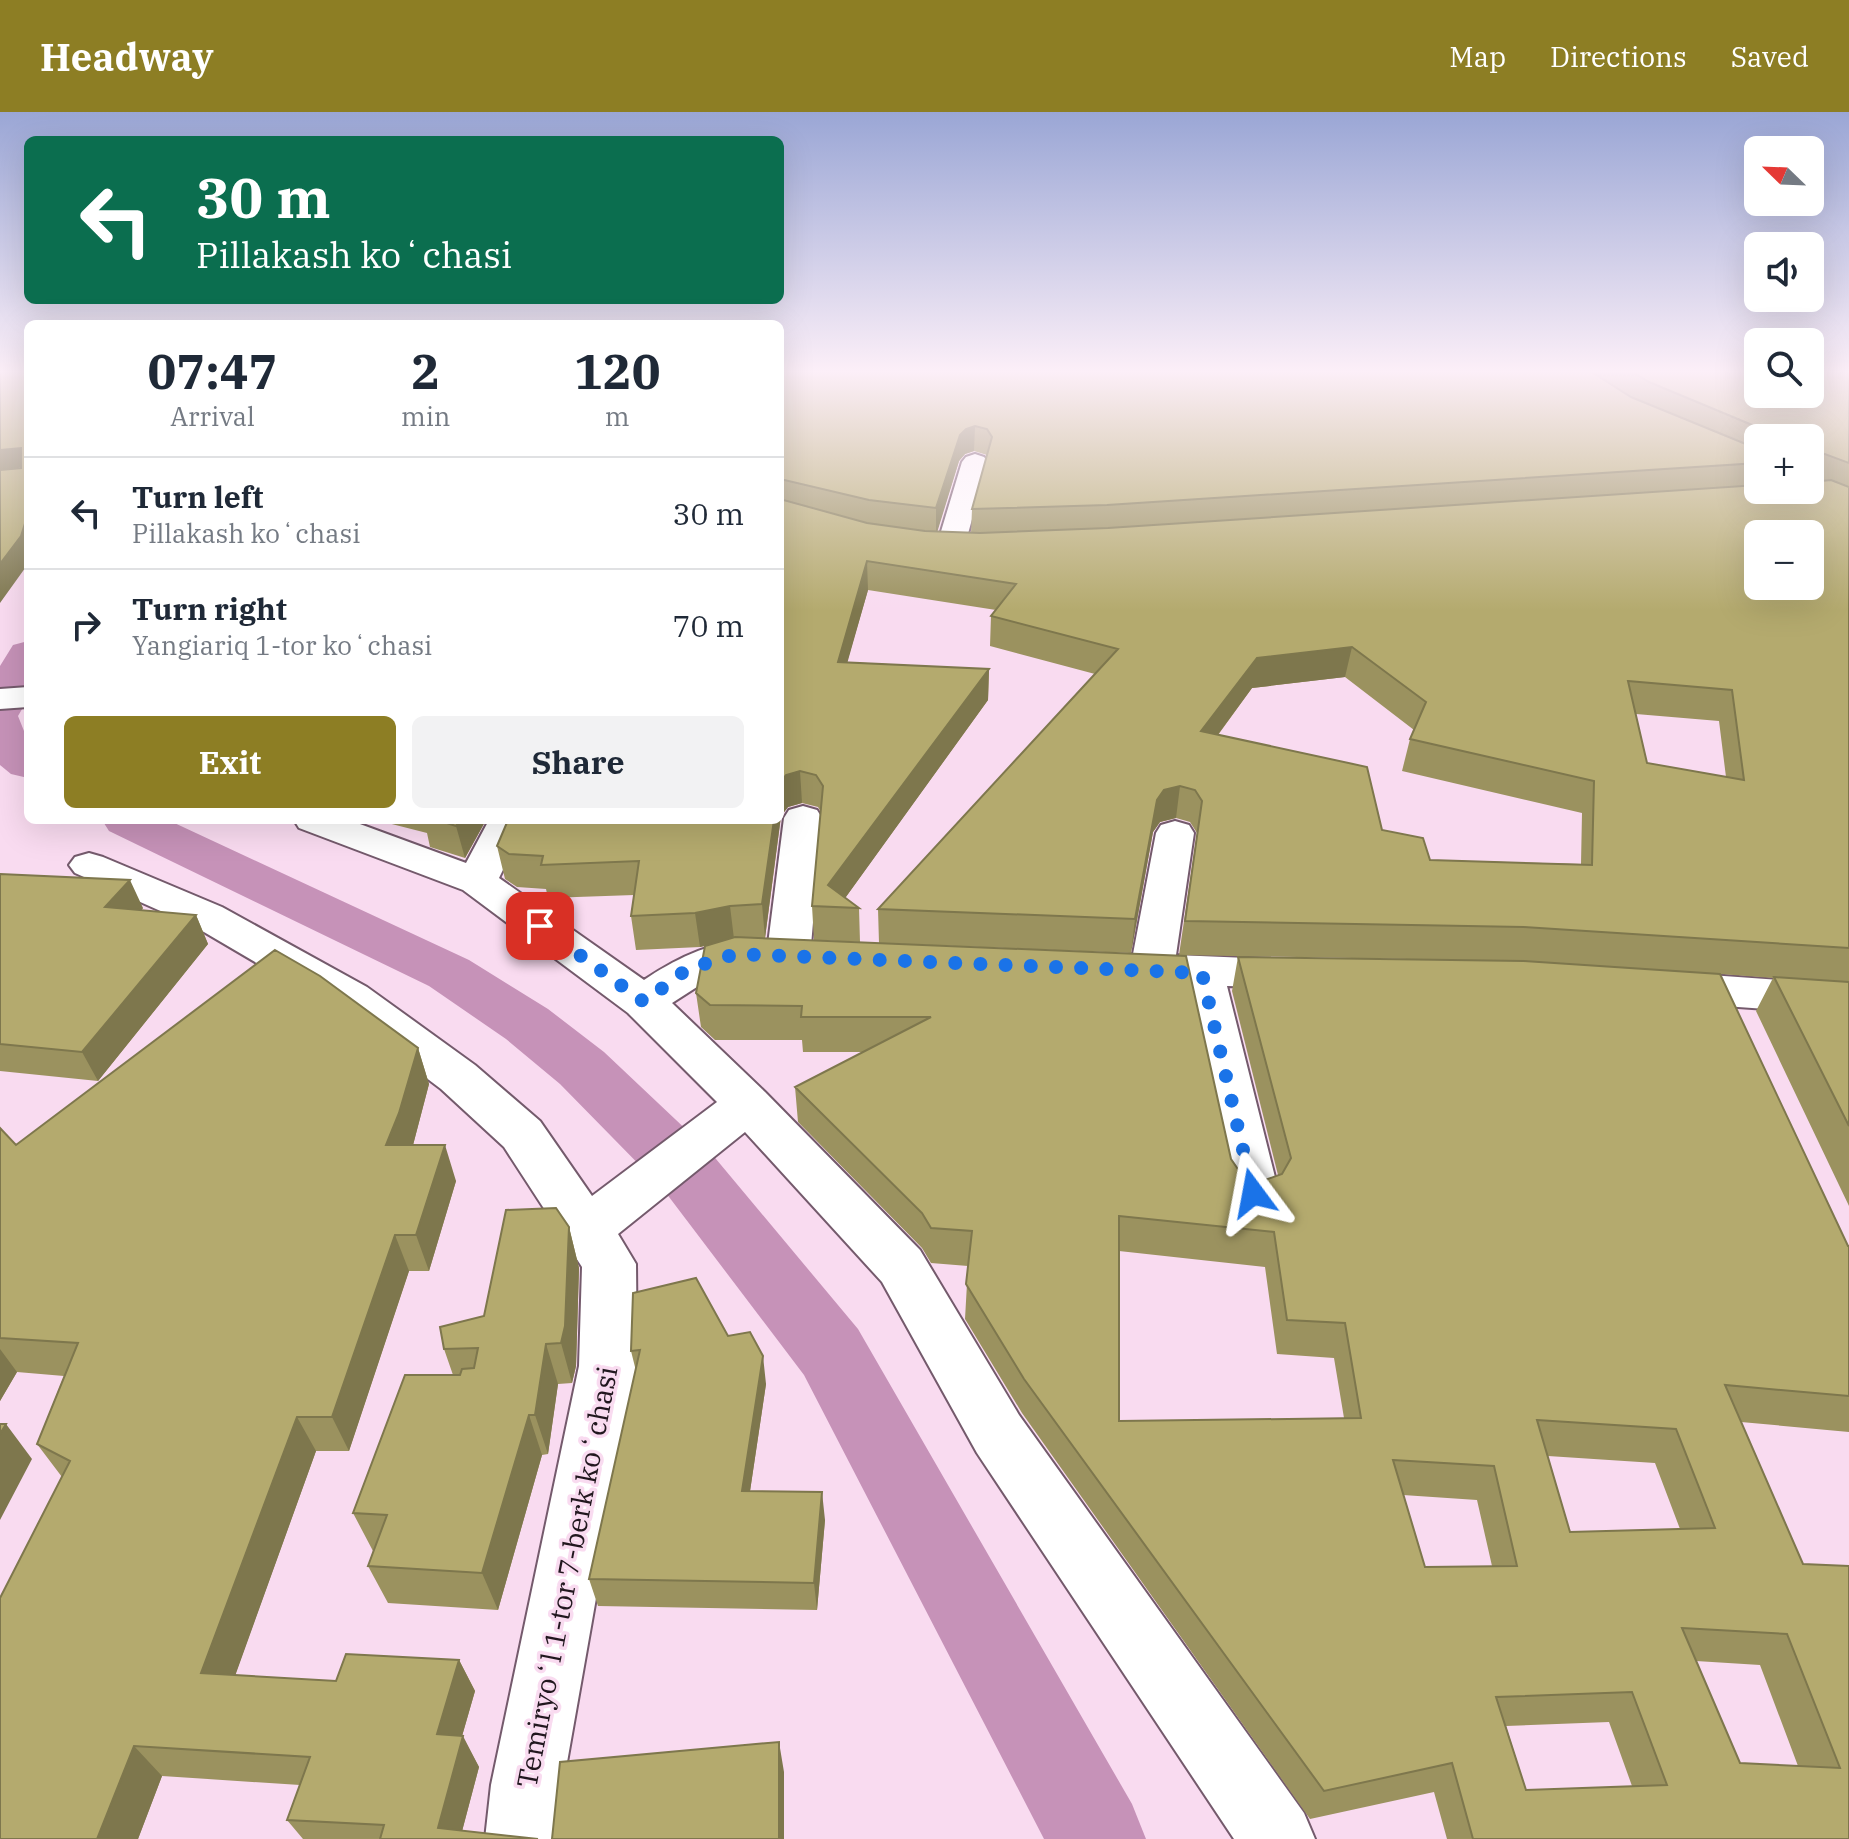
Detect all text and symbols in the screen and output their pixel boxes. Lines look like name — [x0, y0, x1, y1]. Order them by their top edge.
text: Headway — [40, 32, 214, 81]
text: Map — [1449, 38, 1506, 75]
text: Directions — [1550, 38, 1687, 75]
text: Saved — [1731, 38, 1809, 75]
north arrow — [1744, 136, 1824, 216]
map controls — [1744, 136, 1824, 600]
text: 30 m — [196, 161, 331, 233]
icon: left — [64, 168, 168, 272]
text: Pillakash koʻchasi — [196, 231, 512, 278]
button: sound — [1744, 232, 1824, 312]
button: search — [1744, 328, 1824, 408]
text: 07:47 — [148, 340, 277, 402]
text: 2 — [411, 340, 440, 402]
text: 120 — [574, 340, 660, 402]
text: Arrival — [170, 399, 255, 433]
text: min — [401, 399, 450, 433]
text: m — [605, 399, 630, 433]
button: + — [1744, 424, 1824, 504]
text: Turn left — [132, 477, 264, 516]
icon: left — [64, 491, 108, 535]
text: 30 m — [672, 494, 744, 533]
text: Pillakash koʻchasi — [132, 516, 360, 550]
button: − — [1744, 520, 1824, 600]
text: Turn right — [132, 589, 287, 628]
icon: right — [64, 603, 108, 647]
text: 70 m — [672, 606, 744, 645]
text: Yangiariq 1-tor koʻchasi — [132, 628, 432, 662]
button: Exit — [64, 716, 396, 808]
button: Share — [412, 716, 744, 808]
pin — [506, 892, 574, 960]
icon: arrive — [518, 904, 562, 948]
position arrow — [1211, 1151, 1295, 1235]
street label: Temiryoʻl 1-tor 7-berk koʻchasi — [507, 1363, 626, 1791]

